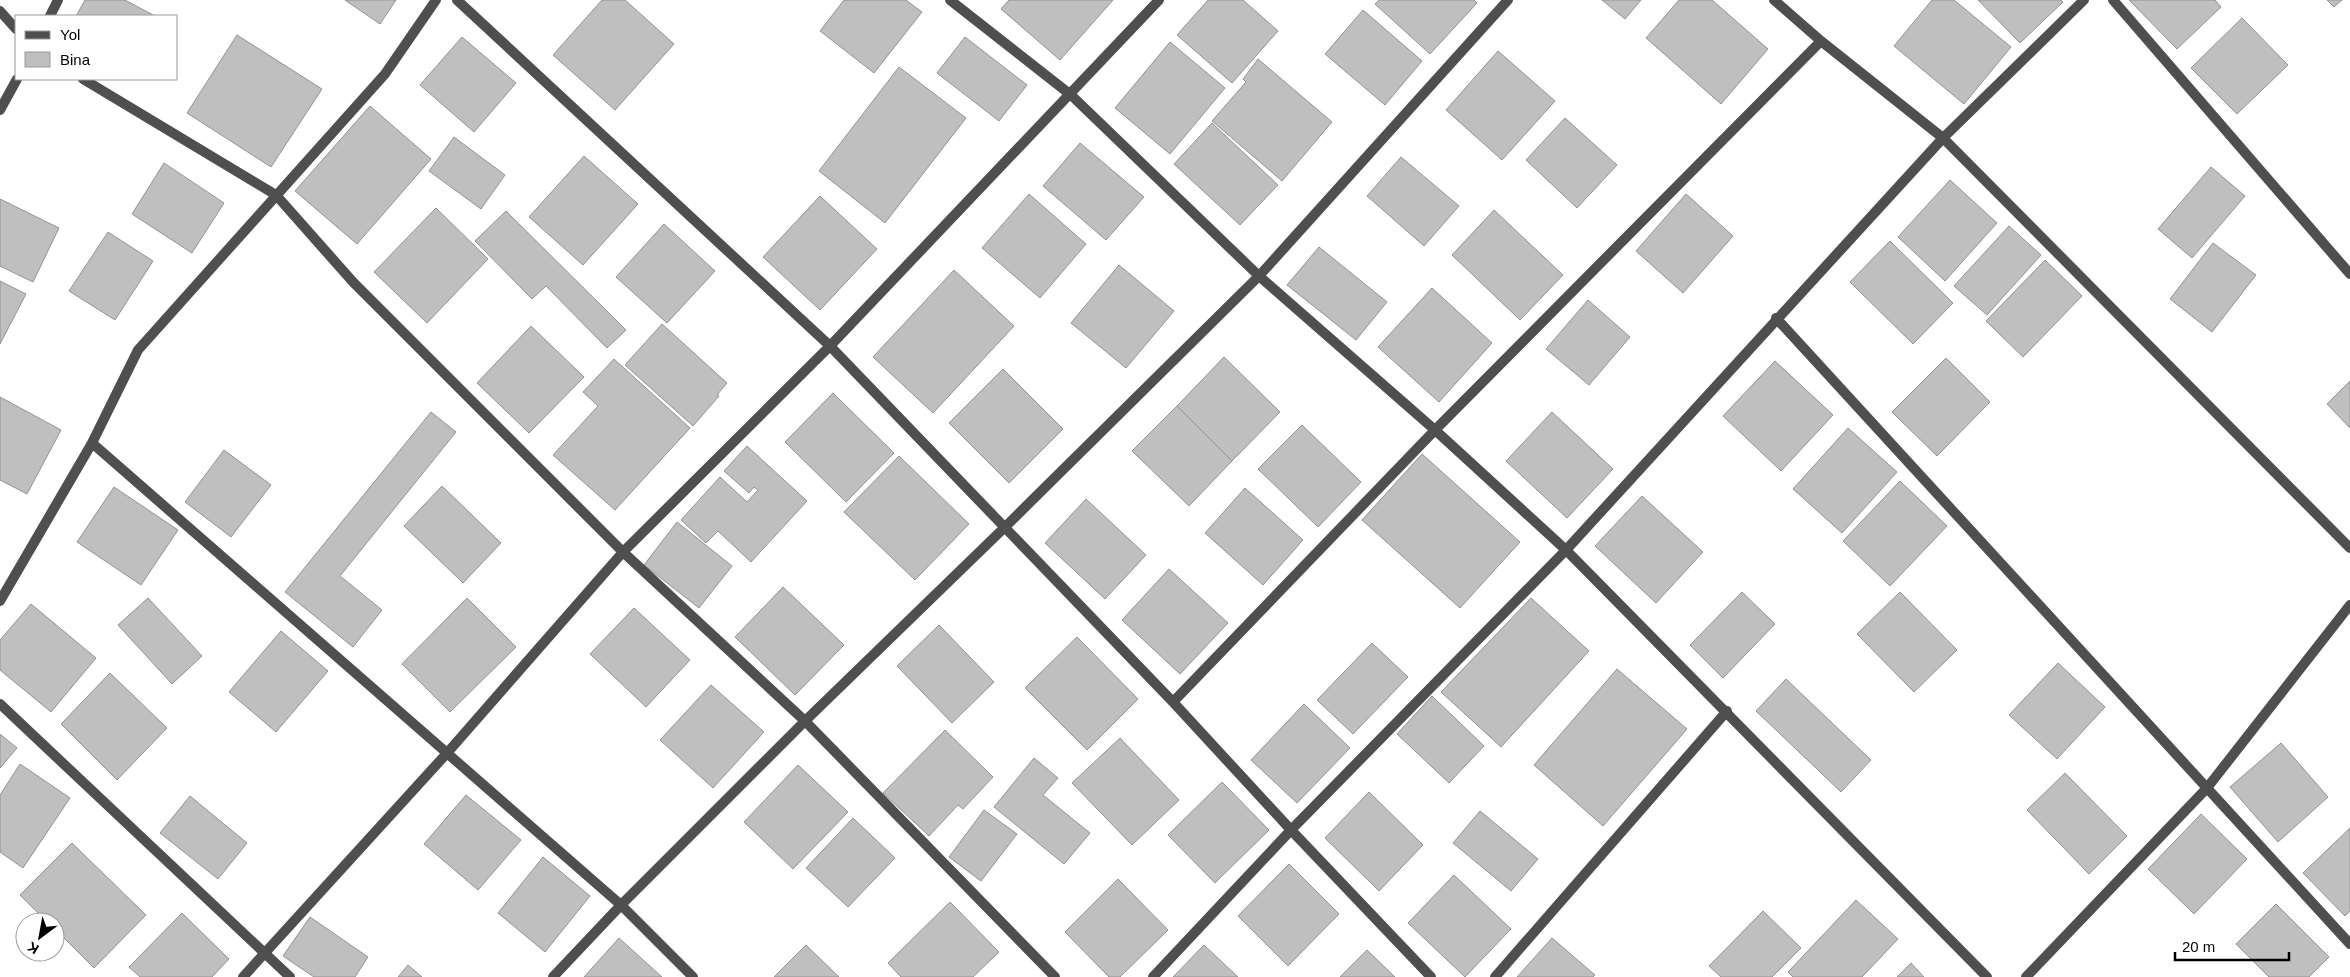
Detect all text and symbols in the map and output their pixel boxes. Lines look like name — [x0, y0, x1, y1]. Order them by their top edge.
legend — [15, 15, 178, 80]
text: Yol — [60, 26, 80, 43]
text: Bina — [60, 51, 91, 68]
north arrow — [15, 912, 65, 962]
scale bar — [2175, 930, 2289, 962]
text: 20 m — [2182, 938, 2215, 955]
text: K — [25, 939, 42, 957]

